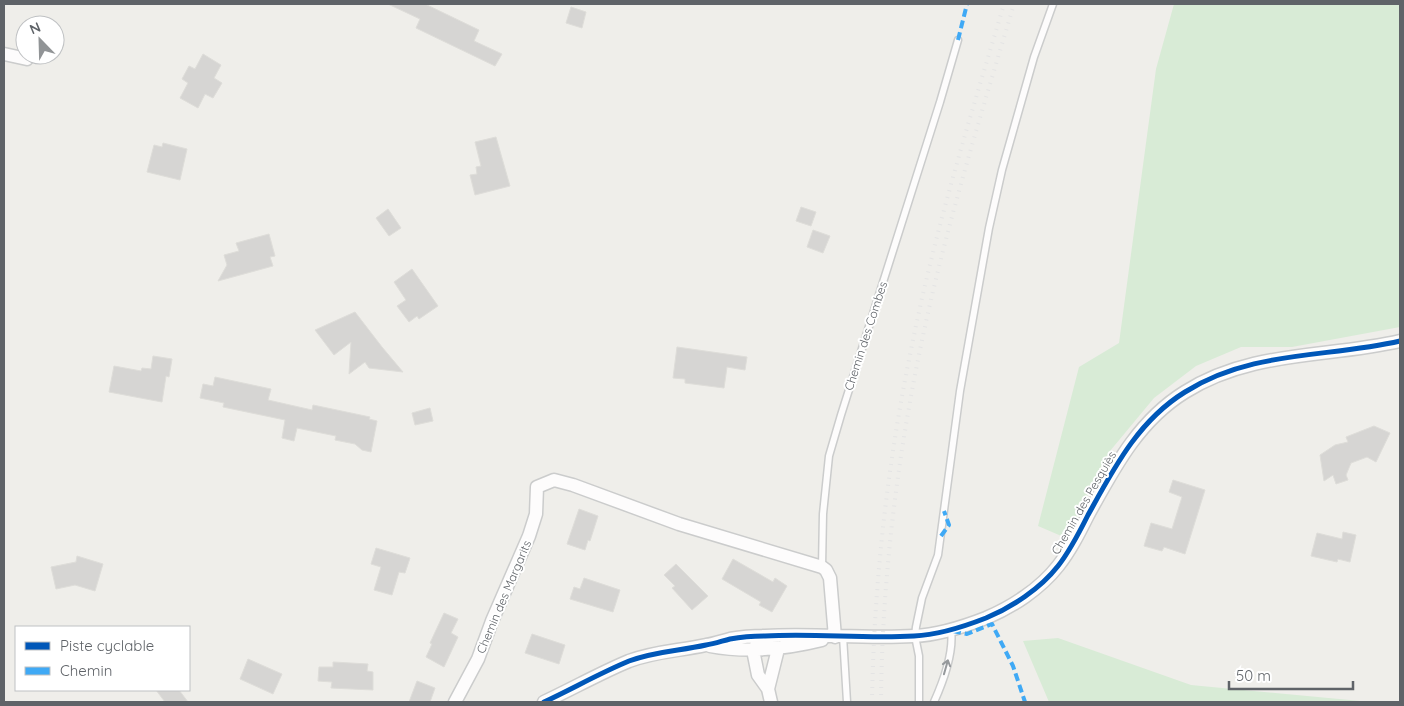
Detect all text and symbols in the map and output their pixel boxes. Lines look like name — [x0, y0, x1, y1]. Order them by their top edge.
north arrow — [15, 15, 65, 65]
text: N — [27, 18, 43, 38]
street label: Chemin des Combes — [841, 279, 890, 392]
street label: Chemin des Pesquiès — [1048, 448, 1119, 557]
street label: Chemin des Margarits — [473, 538, 534, 656]
legend — [15, 626, 190, 691]
text: Piste cyclable — [60, 636, 154, 655]
scale bar — [1229, 658, 1353, 690]
one-way arrow — [941, 659, 951, 675]
text: Chemin — [60, 661, 112, 680]
text: 50 m — [1236, 666, 1271, 685]

